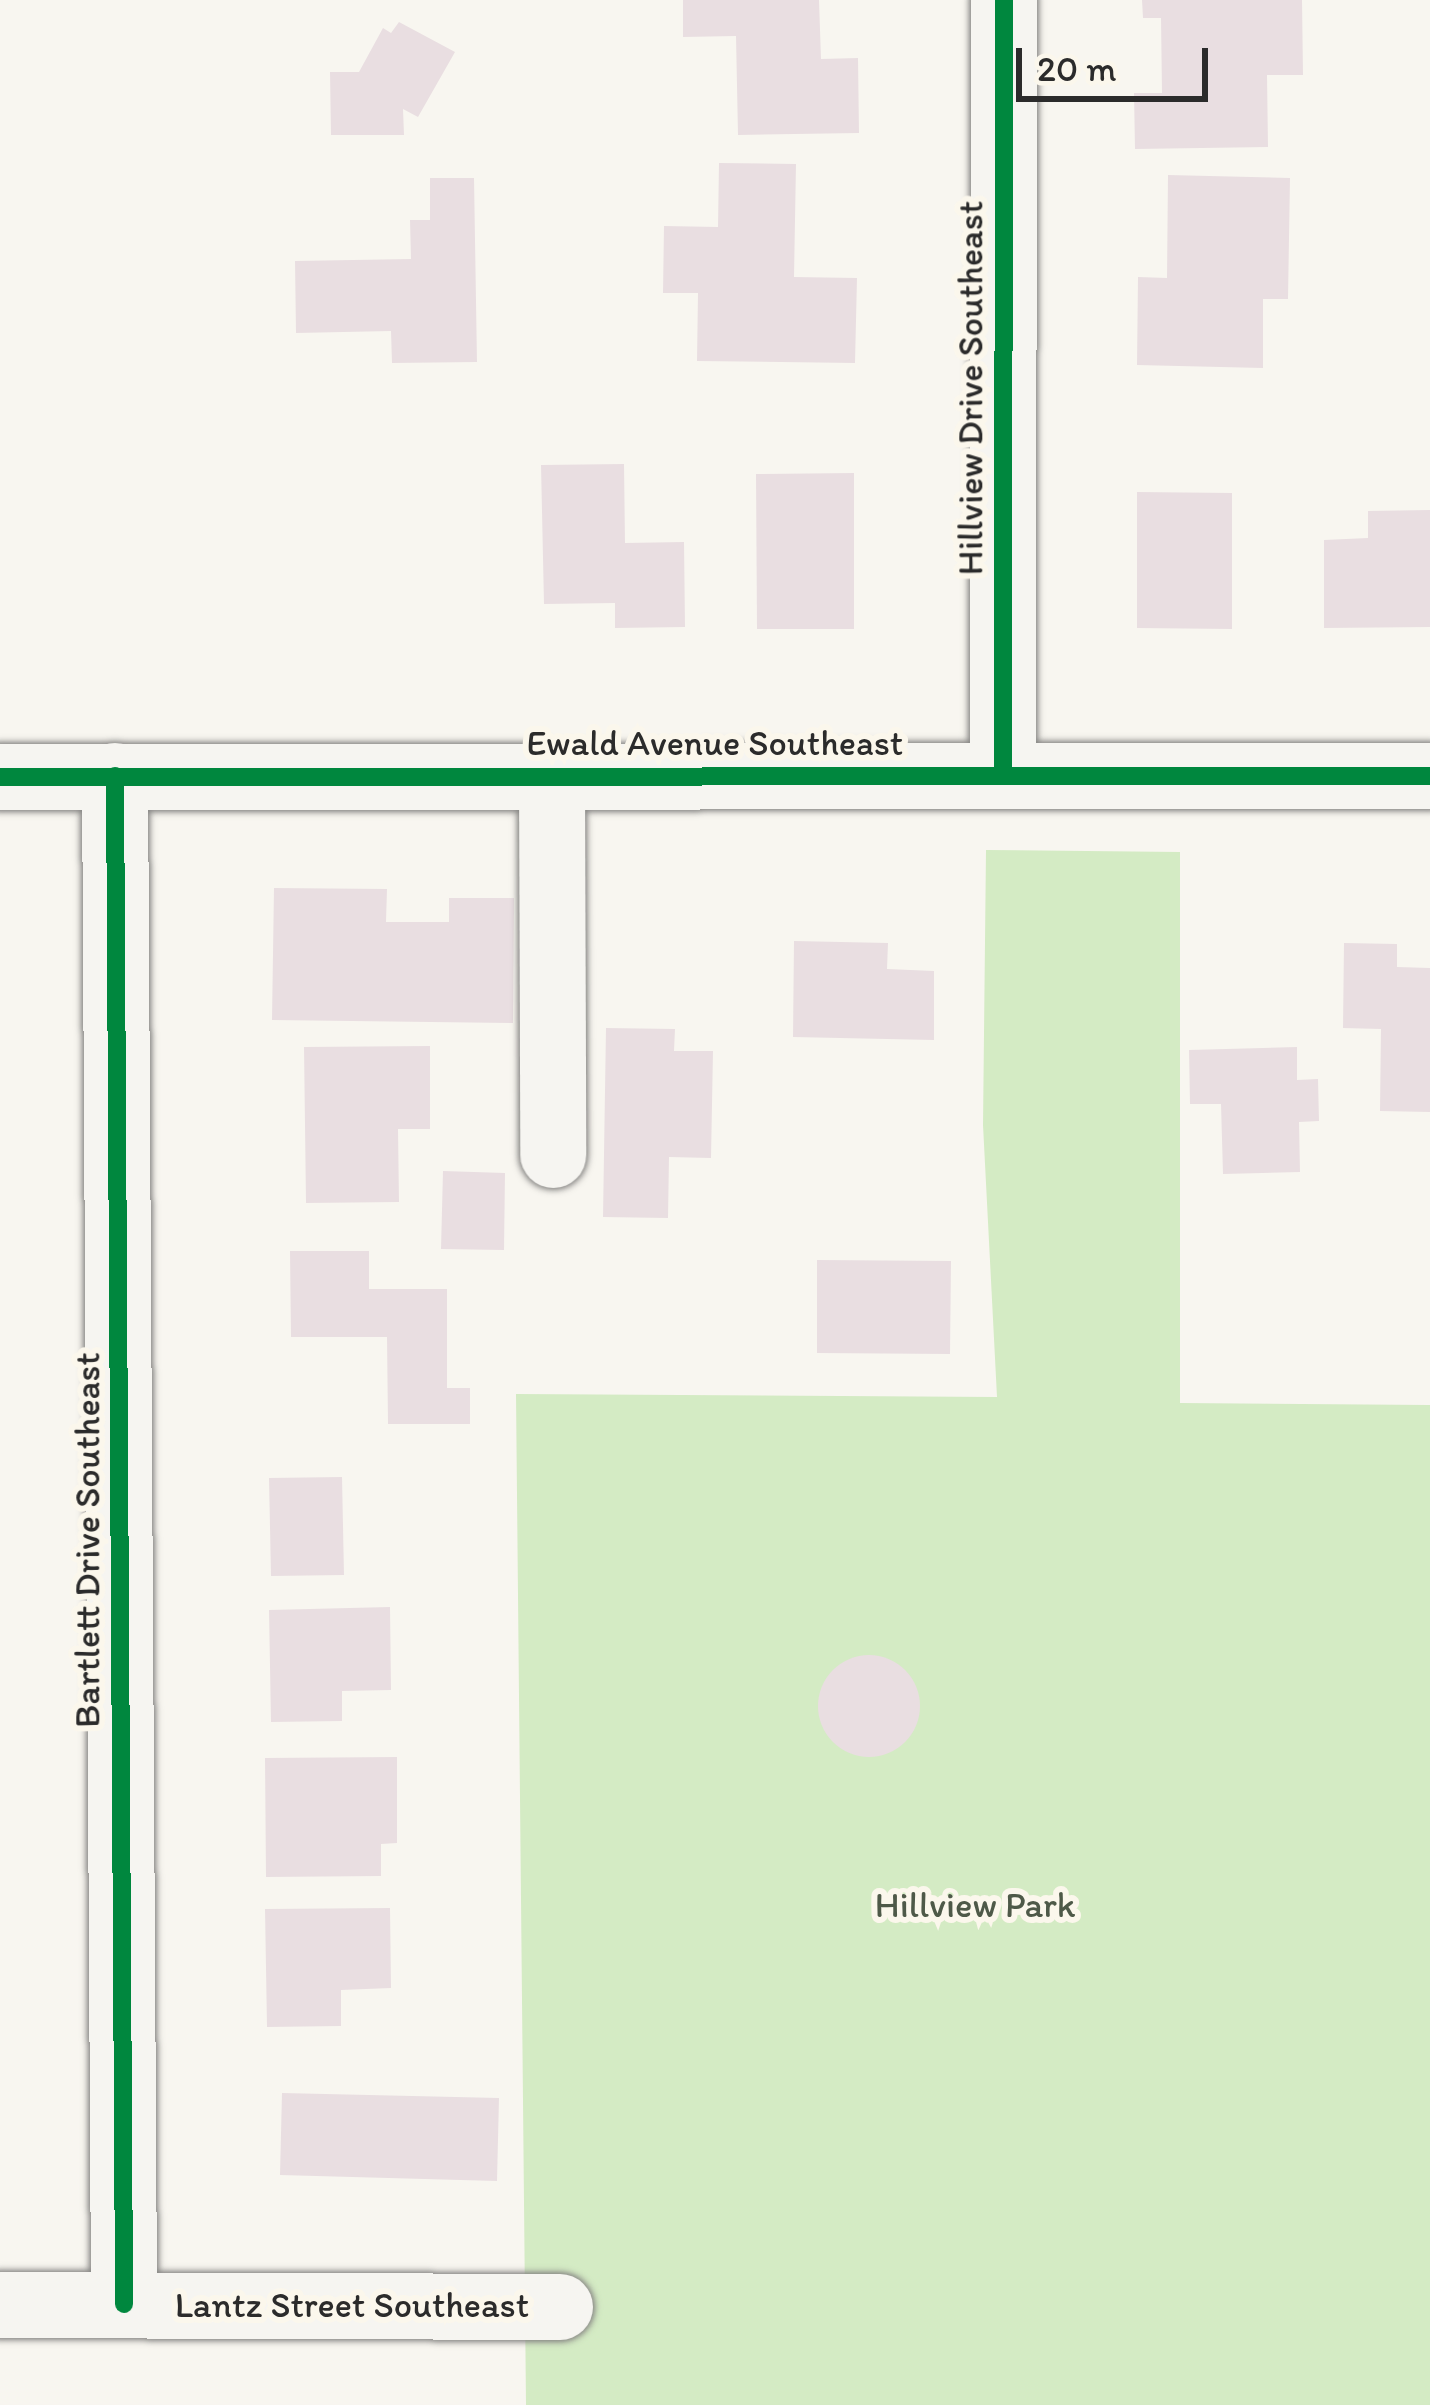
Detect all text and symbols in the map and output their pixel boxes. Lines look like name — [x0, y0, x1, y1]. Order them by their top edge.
scale bar — [1022, 24, 1214, 98]
text: 20 m — [1037, 47, 1117, 90]
street label: Hillview Drive Southeast — [948, 200, 992, 576]
street label: Ewald Avenue Southeast — [526, 721, 904, 765]
street label: Bartlett Drive Southeast — [65, 1352, 109, 1728]
park label: Hillview Park — [874, 1883, 1076, 1927]
street label: Lantz Street Southeast — [175, 2283, 529, 2327]

